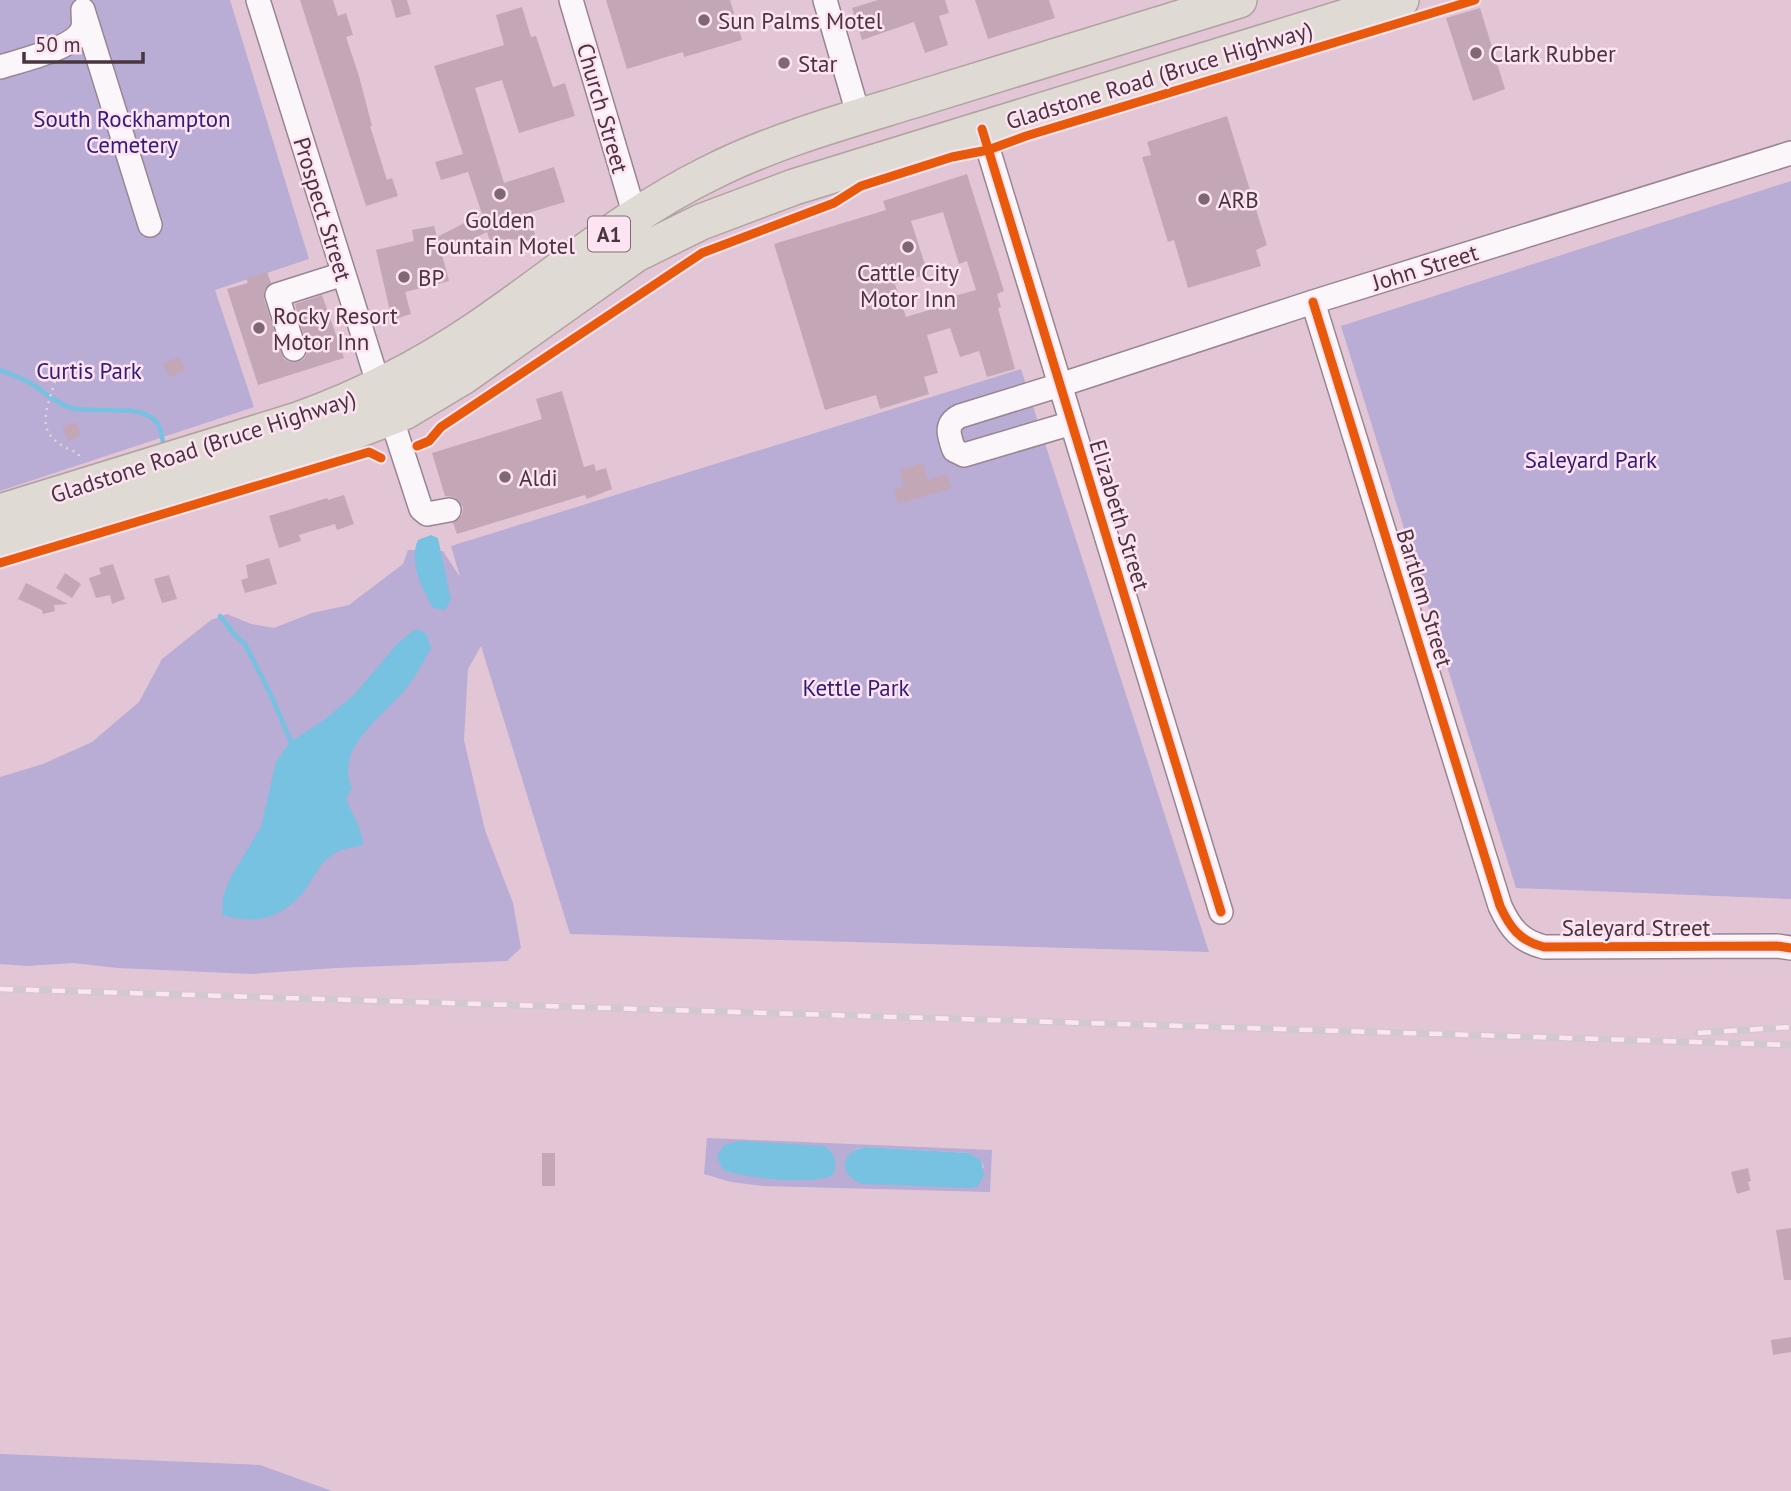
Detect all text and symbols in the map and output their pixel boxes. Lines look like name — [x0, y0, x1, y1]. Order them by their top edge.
place label: Sun Palms Motel — [718, 6, 883, 35]
marker: Sun Palms Motel — [696, 12, 712, 28]
street label: Gladstone Road (Bruce Highway) — [1002, 14, 1316, 136]
scale bar — [24, 21, 144, 65]
text: 50 m — [35, 31, 81, 58]
place label: Clark Rubber — [1490, 39, 1616, 68]
street label: Church Street — [571, 40, 635, 176]
marker: Clark Rubber — [1468, 45, 1484, 61]
place label: Star — [798, 49, 837, 78]
marker: Star — [776, 55, 792, 71]
park label: South Rockhampton Cemetery — [33, 104, 231, 159]
street label: Prospect Street — [287, 134, 359, 285]
place label: ARB — [1218, 185, 1259, 214]
marker: Golden Fountain Motel — [492, 186, 508, 202]
marker: ARB — [1196, 191, 1212, 207]
place label: Golden Fountain Motel — [425, 205, 575, 260]
road number: A1 — [588, 216, 630, 252]
street label: John Street — [1368, 237, 1482, 297]
marker: Cattle City Motor Inn — [900, 239, 916, 255]
place label: Cattle City Motor Inn — [857, 258, 959, 313]
place label: BP — [418, 263, 444, 292]
marker: BP — [396, 269, 412, 285]
place label: Rocky Resort Motor Inn — [273, 301, 398, 356]
marker: Rocky Resort Motor Inn — [251, 320, 267, 336]
park label: Curtis Park — [36, 356, 142, 385]
street label: Gladstone Road (Bruce Highway) — [47, 383, 359, 509]
street label: Elizabeth Street — [1083, 436, 1157, 594]
park label: Saleyard Park — [1525, 445, 1657, 474]
place label: Aldi — [519, 463, 558, 492]
marker: Aldi — [497, 469, 513, 485]
street label: Bartlem Street — [1390, 525, 1460, 671]
park label: Kettle Park — [802, 673, 910, 702]
street label: Saleyard Street — [1562, 913, 1711, 942]

